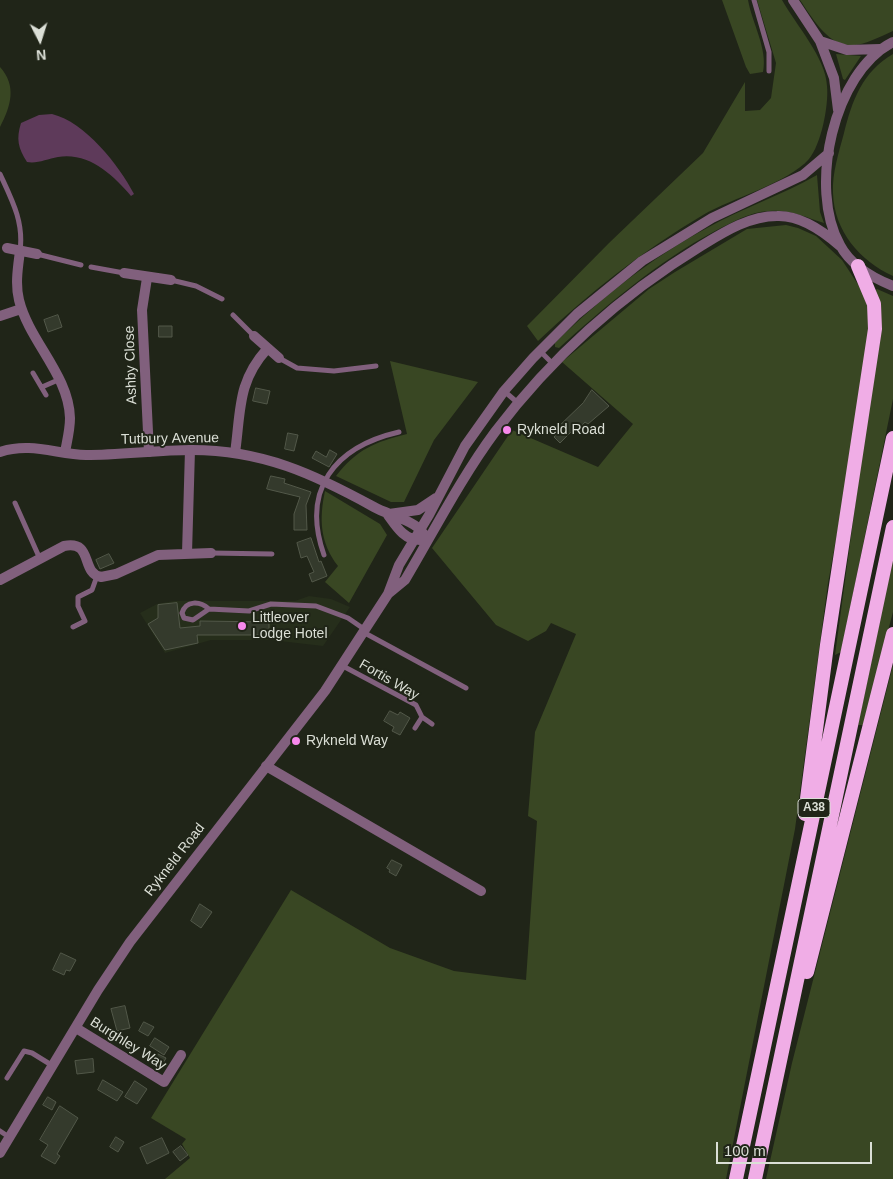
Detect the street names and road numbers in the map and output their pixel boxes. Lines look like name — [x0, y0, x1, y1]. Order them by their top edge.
street label: Ashby Close — [121, 325, 141, 405]
street label: Tutbury Avenue — [121, 430, 219, 448]
street label: Fortis Way — [356, 656, 422, 704]
road number: A38 — [798, 798, 830, 818]
street label: Rykneld Road — [141, 820, 209, 900]
street label: Burghley Way — [87, 1014, 169, 1074]

